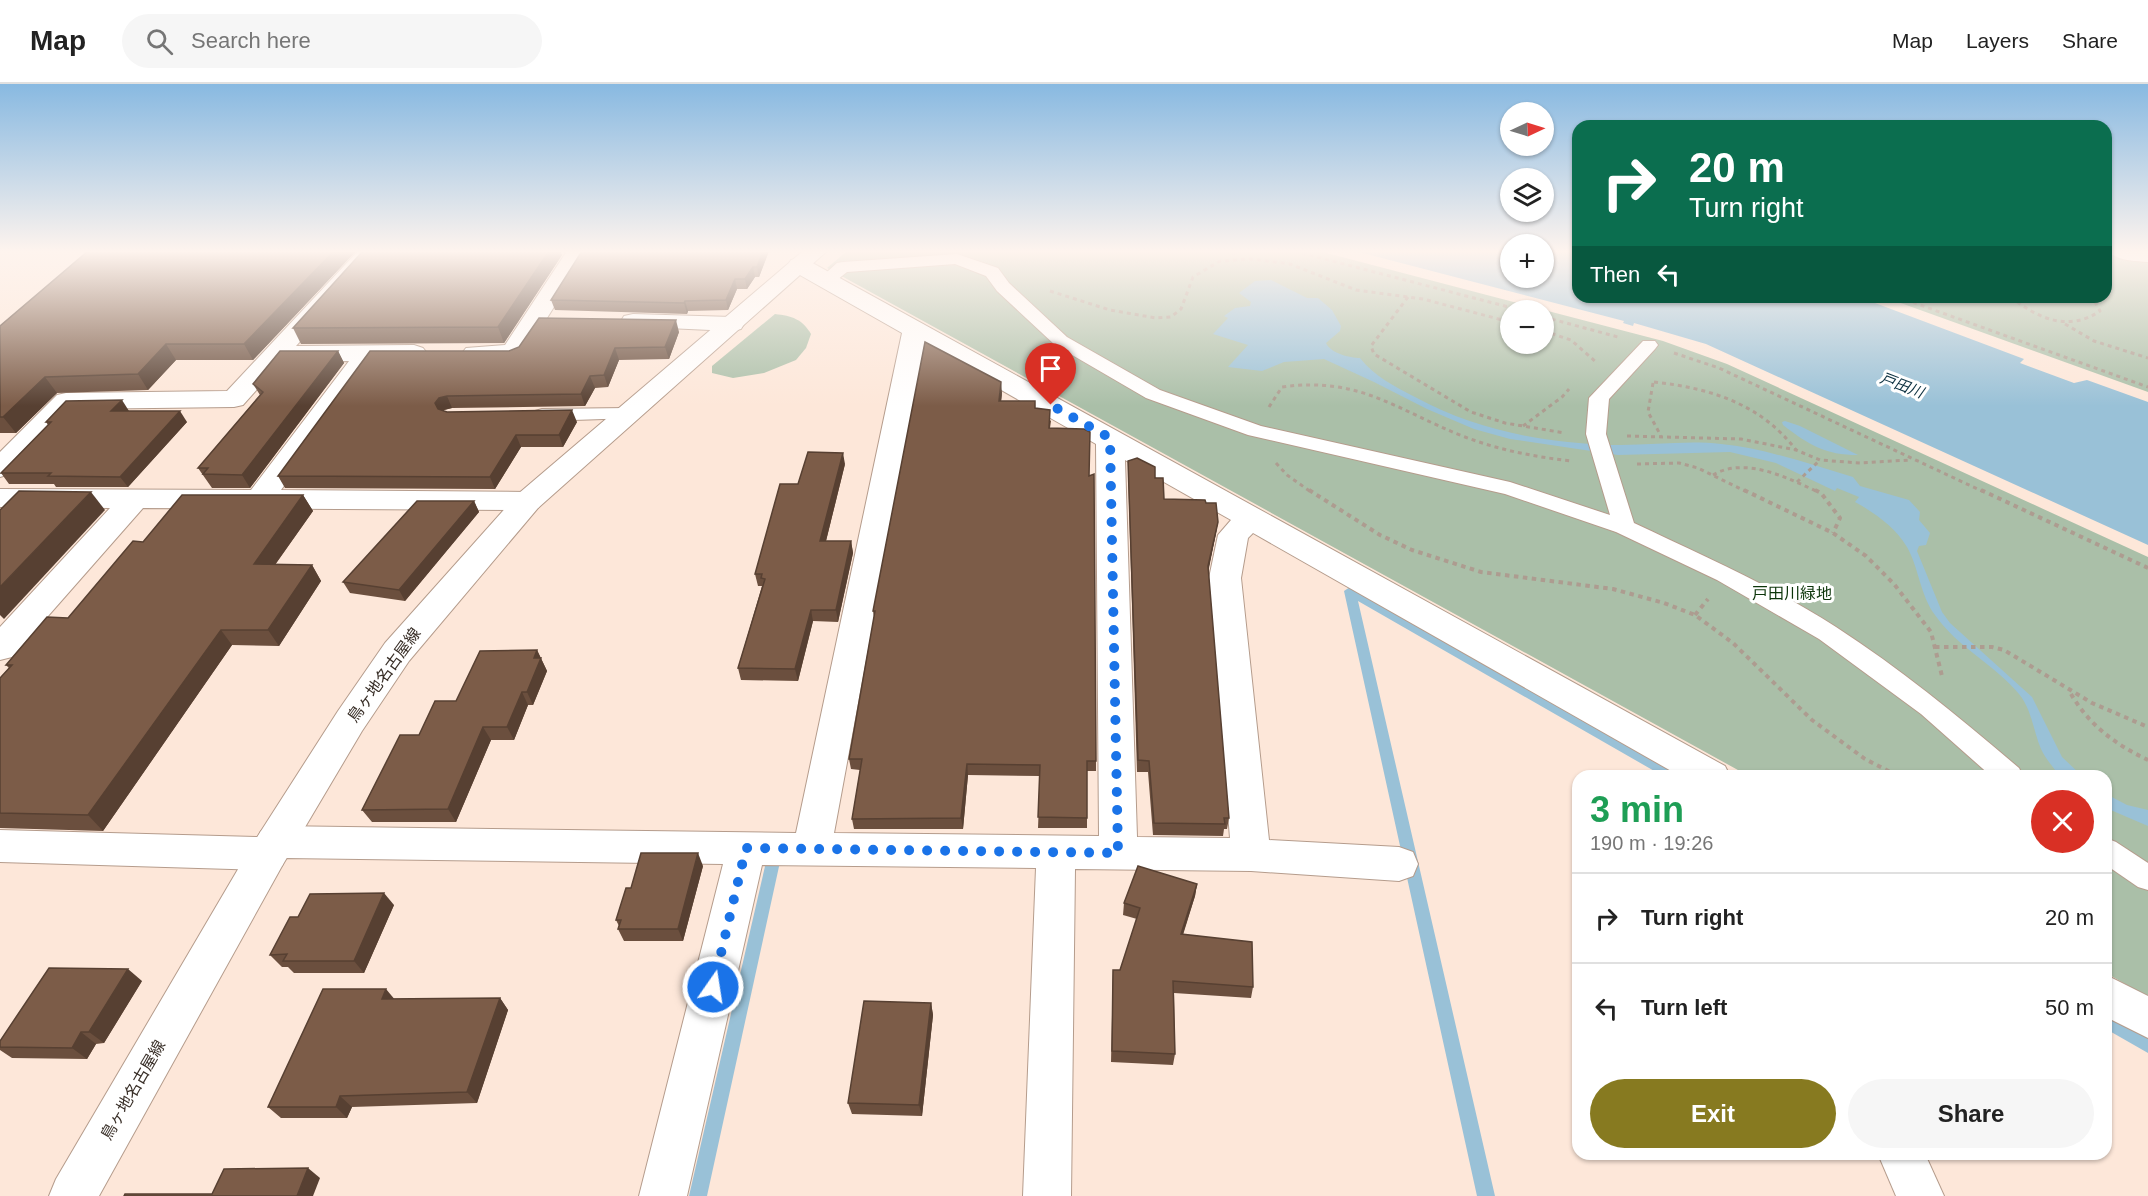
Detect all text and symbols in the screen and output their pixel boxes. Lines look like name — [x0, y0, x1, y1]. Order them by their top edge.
search box — [122, 14, 542, 68]
text: Map — [30, 25, 86, 56]
icon: search — [143, 25, 176, 58]
text: Search here — [191, 28, 311, 53]
text: Map — [1892, 29, 1933, 52]
text: Layers — [1966, 29, 2029, 52]
text: Share — [2062, 29, 2118, 52]
north arrow — [1500, 102, 1554, 156]
map controls — [1500, 102, 1554, 354]
icon: right — [1590, 144, 1668, 222]
text: 20 m — [1689, 144, 1785, 191]
button: layers — [1500, 168, 1554, 222]
text: Turn right — [1689, 193, 1804, 223]
button: + — [1500, 234, 1554, 288]
icon: left — [1652, 258, 1685, 291]
text: Then — [1590, 262, 1640, 287]
button: − — [1500, 300, 1554, 354]
pin — [1025, 343, 1076, 405]
icon: arrive — [1034, 352, 1067, 385]
water label: 戸田川 — [1878, 369, 1928, 402]
park label: 戸田川緑地 — [1752, 585, 1832, 602]
street label: 鳥ヶ地名古屋線 — [344, 625, 424, 725]
text: 3 min — [1590, 789, 1684, 830]
button: close — [2031, 790, 2094, 853]
text: 190 m · 19:26 — [1590, 832, 1713, 854]
icon: right — [1590, 902, 1623, 935]
text: Turn right — [1641, 905, 1743, 930]
text: 20 m — [2045, 905, 2094, 930]
position arrow — [681, 955, 745, 1019]
icon: left — [1590, 992, 1623, 1025]
text: Turn left — [1641, 995, 1727, 1020]
text: 50 m — [2045, 995, 2094, 1020]
street label: 鳥ヶ地名古屋線 — [98, 1037, 168, 1143]
button: Exit — [1590, 1079, 1836, 1148]
button: Share — [1848, 1079, 2094, 1148]

